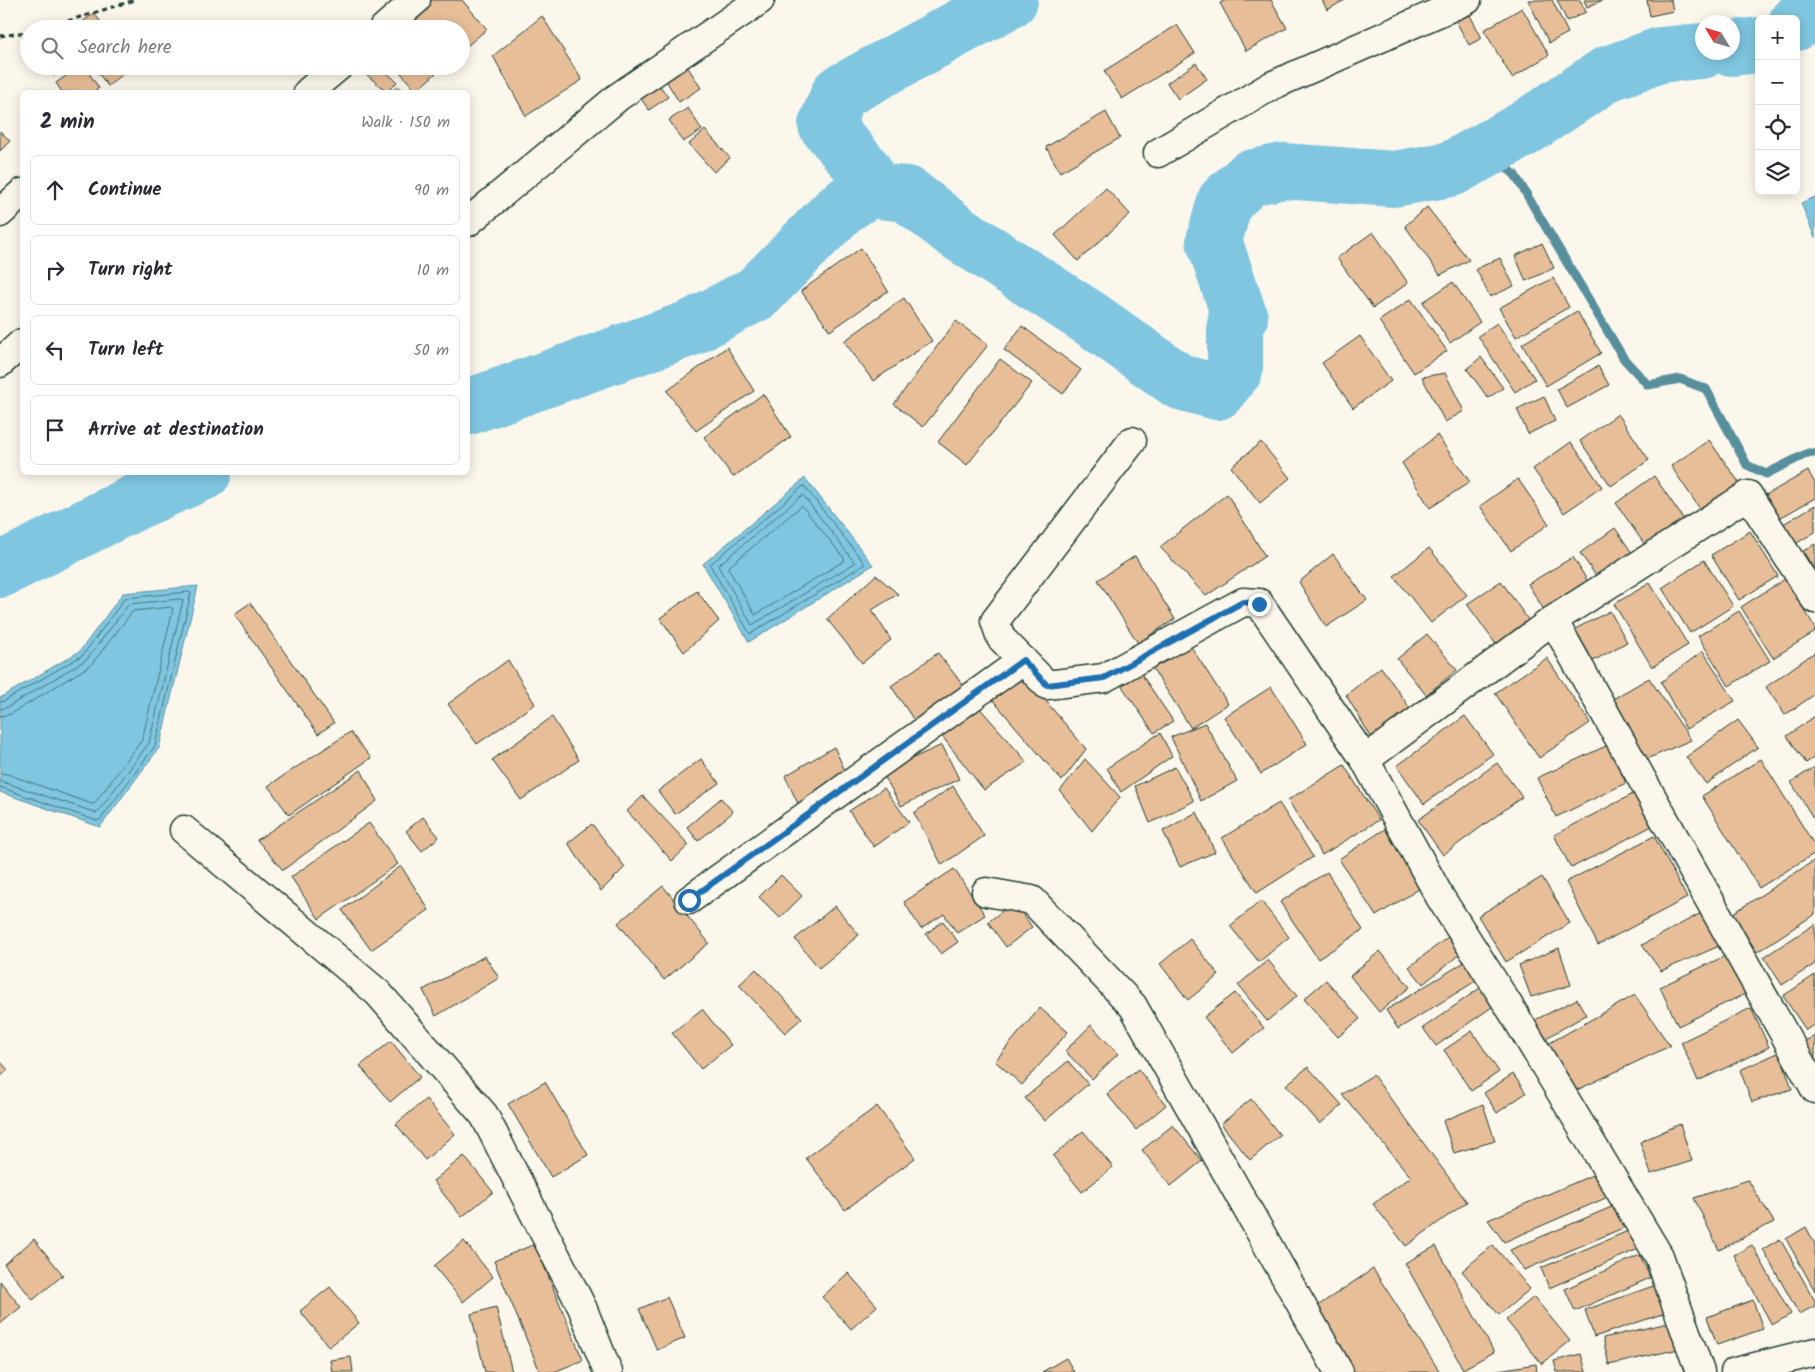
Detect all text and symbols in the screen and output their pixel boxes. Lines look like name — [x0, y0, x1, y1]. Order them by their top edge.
north arrow — [1695, 15, 1740, 60]
map controls — [1755, 15, 1800, 195]
button: + — [1755, 15, 1800, 60]
search box — [20, 20, 470, 75]
text: Search here — [78, 33, 172, 63]
icon: search — [38, 34, 66, 62]
button: − — [1755, 60, 1800, 105]
button: locate — [1755, 105, 1800, 150]
text: 2 min — [40, 106, 95, 139]
text: Walk · 150 m — [361, 110, 450, 135]
button: layers — [1755, 150, 1800, 195]
text: Continue — [88, 175, 161, 205]
icon: ahead — [41, 176, 69, 204]
text: 90 m — [414, 178, 449, 203]
text: Turn right — [88, 255, 173, 285]
icon: right — [41, 256, 69, 284]
text: 10 m — [417, 258, 449, 283]
text: Turn left — [88, 335, 163, 365]
icon: left — [41, 336, 69, 364]
text: 50 m — [413, 338, 449, 363]
text: Arrive at destination — [88, 415, 264, 445]
icon: arrive — [41, 416, 69, 444]
route end — [1248, 593, 1271, 616]
route start — [678, 889, 701, 912]

